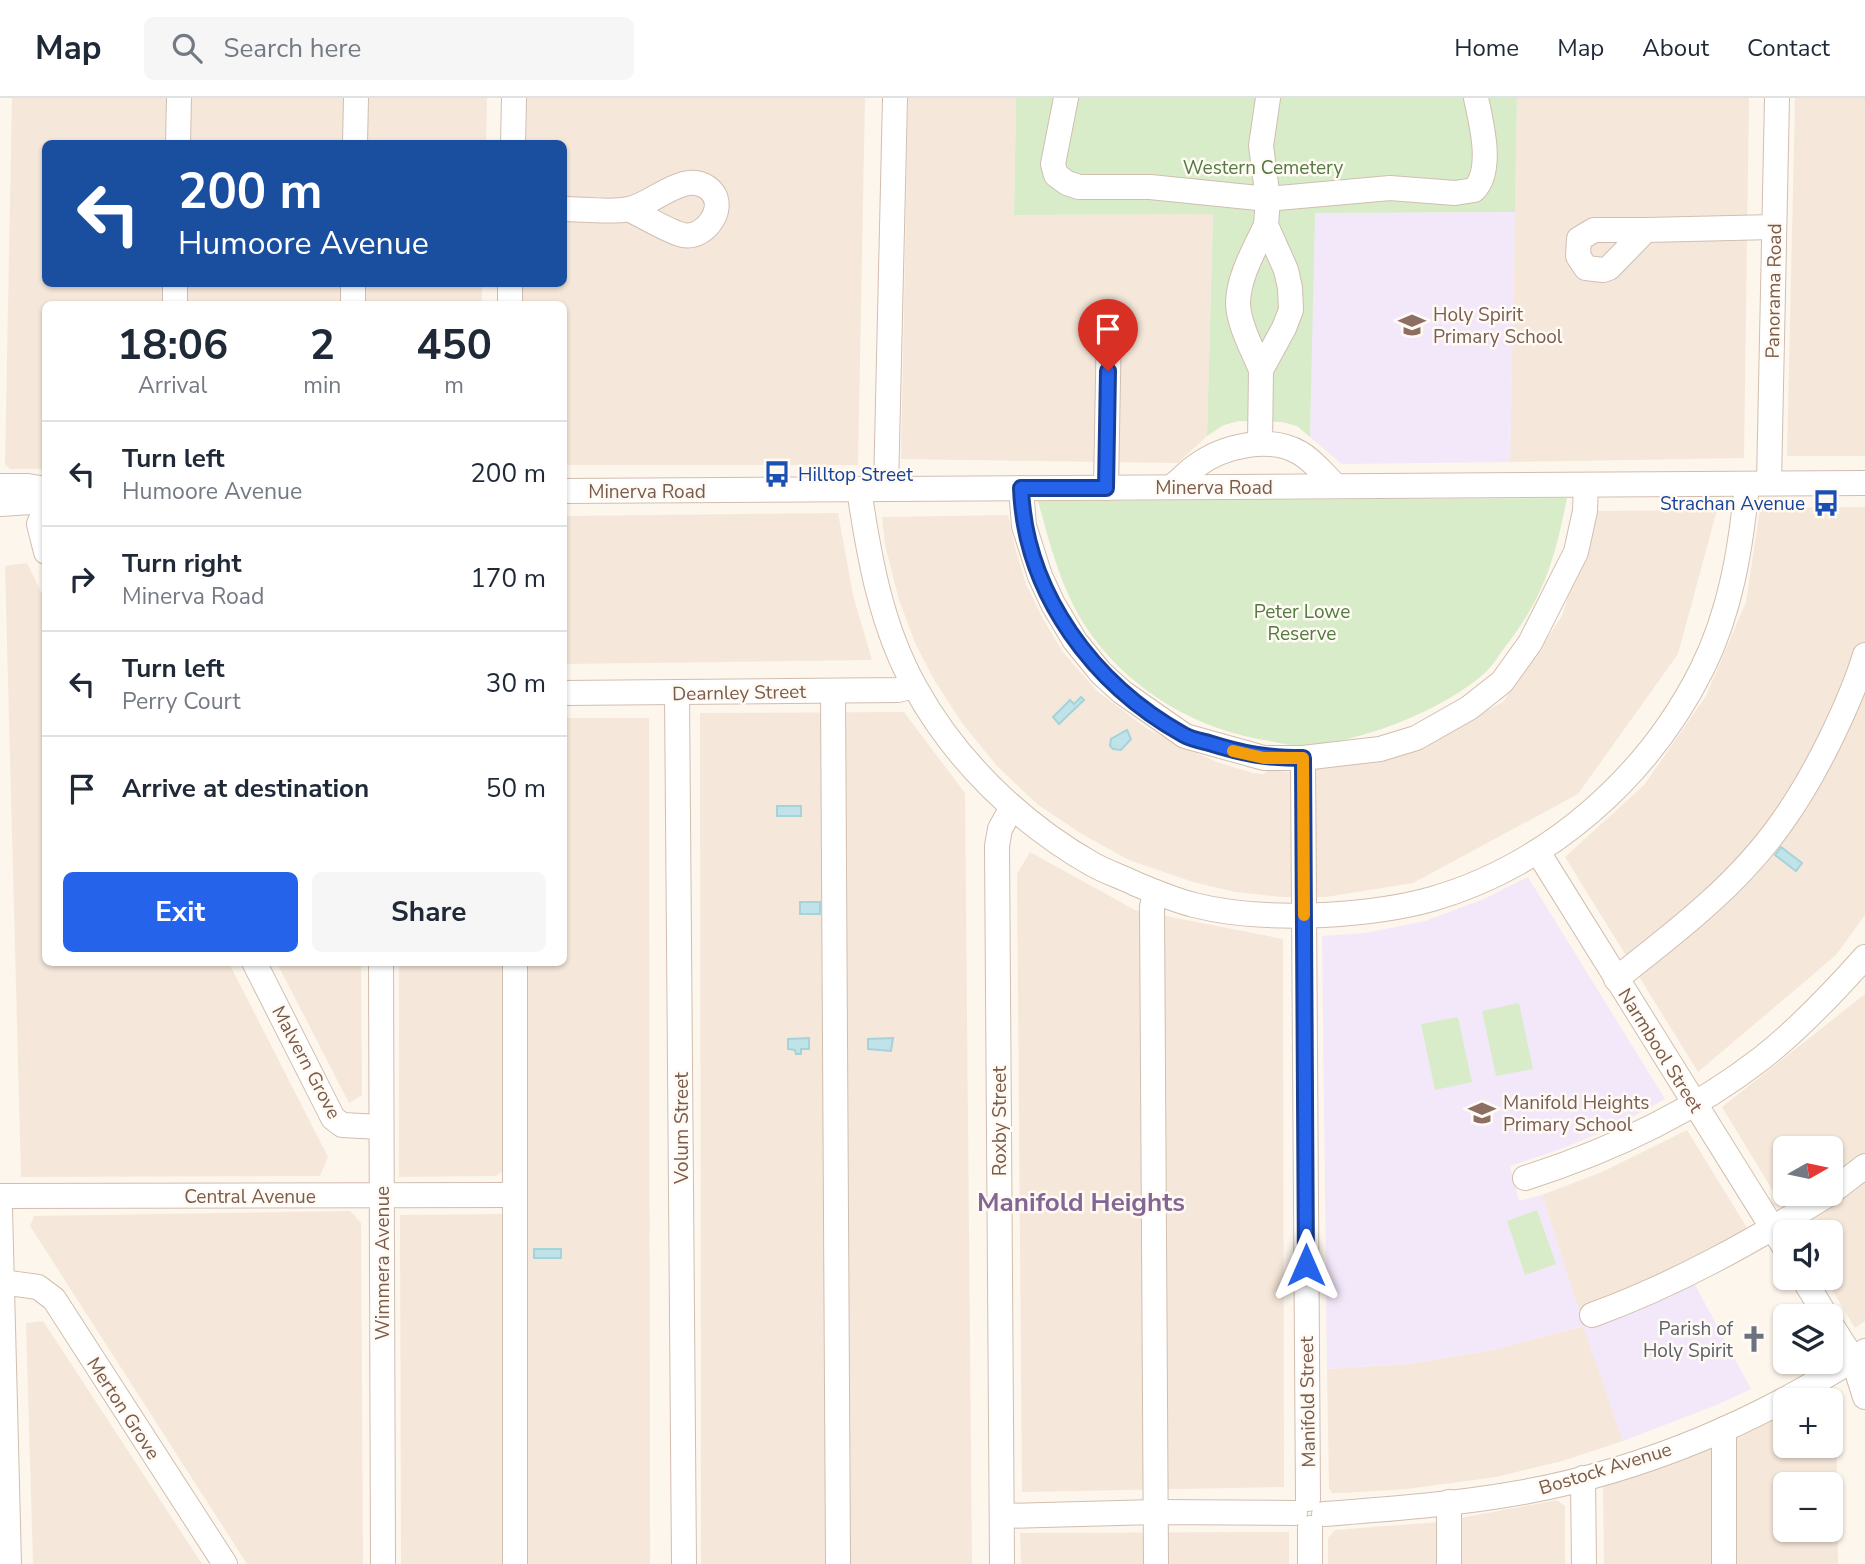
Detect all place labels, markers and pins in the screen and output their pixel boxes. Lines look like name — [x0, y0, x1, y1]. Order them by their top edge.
pin — [1078, 299, 1138, 371]
place label: Holy Spirit Primary School — [1433, 302, 1563, 350]
school or university icon: Holy Spirit Primary School — [1397, 310, 1427, 340]
bus stop icon: Hilltop Street — [762, 459, 792, 489]
place label: Hilltop Street — [798, 462, 913, 488]
bus stop icon: Strachan Avenue — [1811, 488, 1841, 518]
place label: Strachan Avenue — [1660, 491, 1805, 517]
place label: Manifold Heights Primary School — [1503, 1090, 1649, 1138]
school or university icon: Manifold Heights Primary School — [1467, 1098, 1497, 1128]
place label: Parish of Holy Spirit — [1643, 1316, 1734, 1364]
church icon: Parish of Holy Spirit — [1739, 1324, 1769, 1354]

